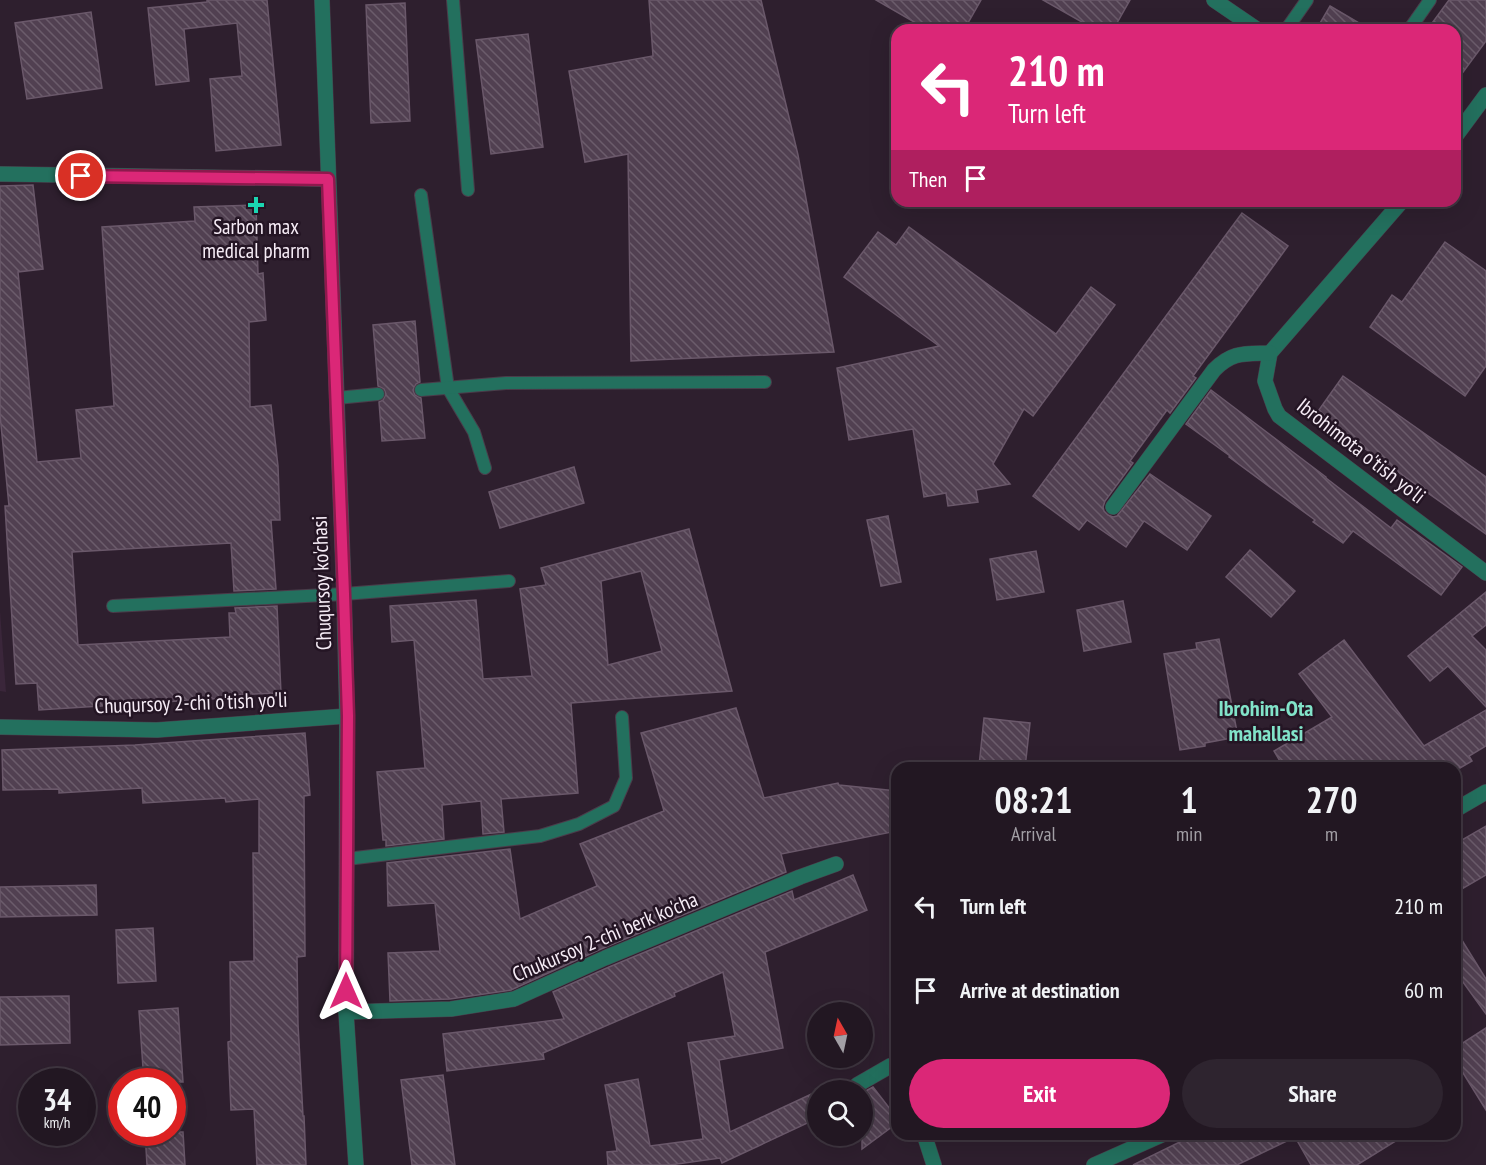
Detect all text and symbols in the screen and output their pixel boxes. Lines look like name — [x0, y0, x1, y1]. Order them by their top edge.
text: 210 m — [1008, 43, 1105, 98]
icon: left — [909, 48, 987, 126]
text: Turn left — [1008, 96, 1086, 130]
pin — [55, 150, 106, 201]
icon: arrive — [64, 159, 97, 192]
icon: arrive — [959, 162, 992, 195]
text: Then — [909, 165, 947, 193]
marker: Sarbon max medical pharm — [249, 198, 263, 212]
place label: Sarbon max medical pharm — [202, 213, 310, 264]
street label: Ibrohimota o'tish yo'li — [1291, 392, 1431, 509]
street label: Chuqursoy ko'chasi — [306, 515, 337, 651]
street label: Chuqursoy 2-chi o'tish yo'li — [94, 686, 288, 719]
district label: Ibrohim-Ota mahallasi — [1219, 694, 1313, 747]
text: 08:21 — [995, 776, 1072, 823]
text: 1 — [1180, 776, 1198, 823]
text: 270 — [1306, 776, 1357, 823]
text: Arrival — [1011, 821, 1056, 847]
text: min — [1176, 821, 1202, 847]
text: m — [1325, 821, 1338, 847]
street label: Chukursoy 2-chi berk ko'cha — [508, 885, 702, 988]
icon: left — [909, 890, 942, 923]
text: Turn left — [960, 892, 1026, 920]
text: 210 m — [1394, 892, 1443, 920]
position arrow — [314, 959, 378, 1023]
icon: arrive — [909, 974, 942, 1007]
text: Arrive at destination — [960, 976, 1120, 1004]
text: 60 m — [1404, 976, 1443, 1004]
north arrow — [807, 1002, 873, 1068]
map controls — [807, 1002, 873, 1146]
button: Exit — [909, 1059, 1170, 1128]
button: Share — [1182, 1059, 1443, 1128]
speed limit sign: 40 — [108, 1068, 186, 1146]
text: 34 — [43, 1080, 71, 1119]
button: search — [807, 1080, 873, 1146]
text: km/h — [44, 1113, 70, 1132]

